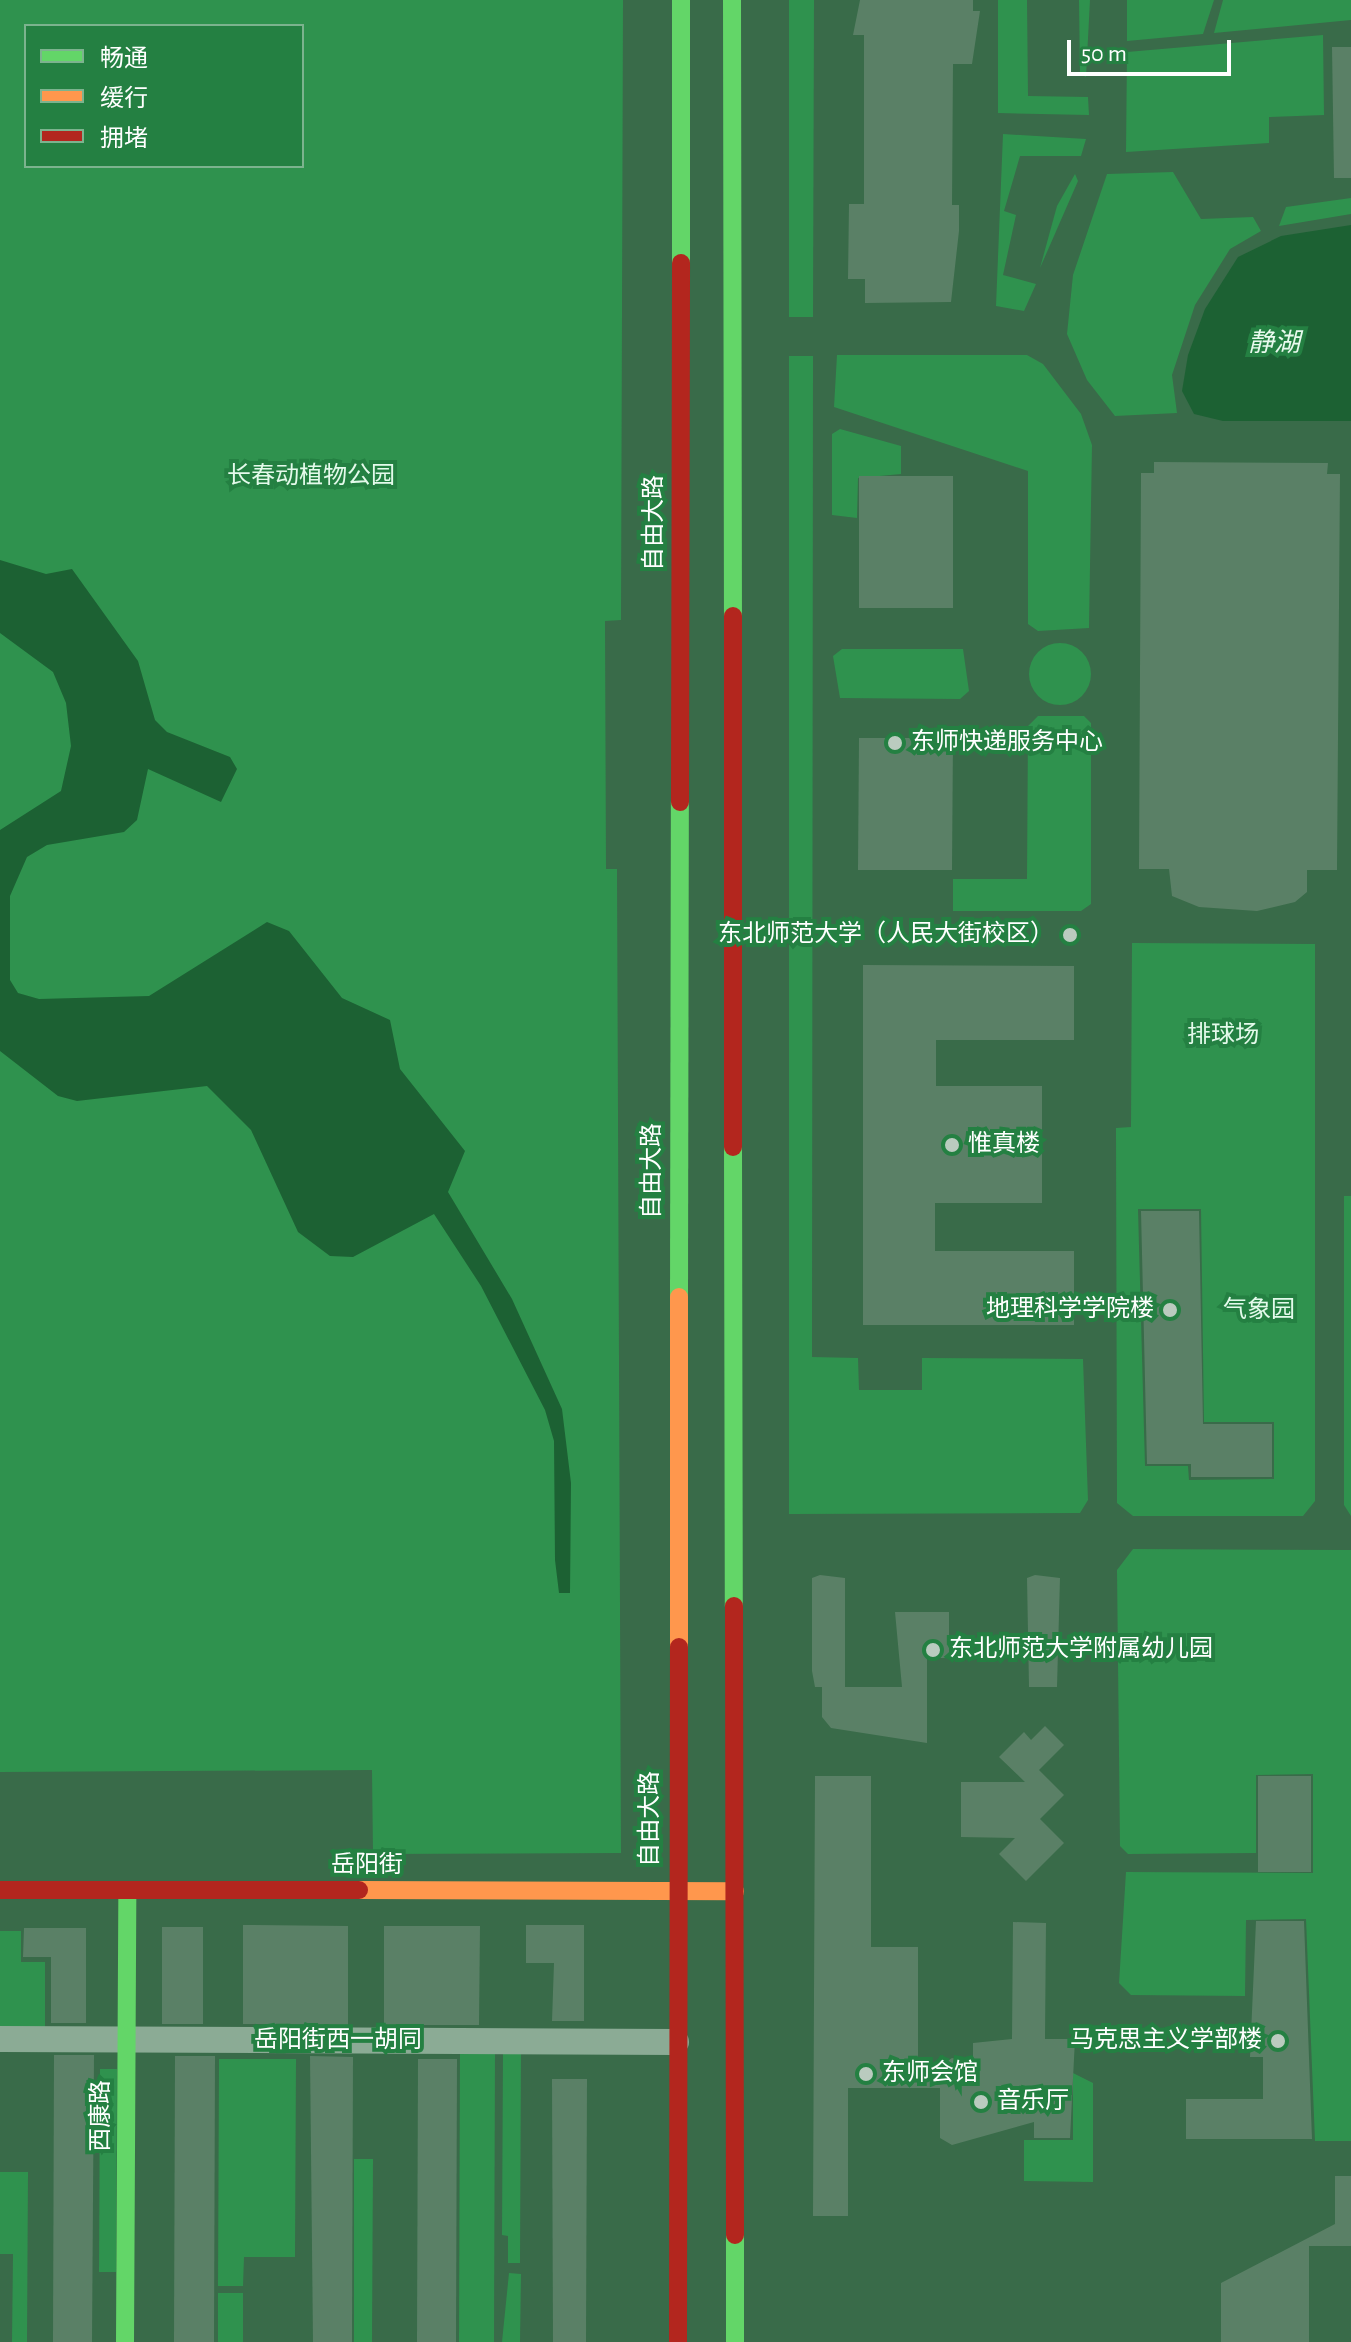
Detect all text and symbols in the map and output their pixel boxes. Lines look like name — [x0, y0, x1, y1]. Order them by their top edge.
legend — [24, 24, 304, 168]
scale bar — [1071, 24, 1235, 74]
text: 50 m — [1081, 42, 1127, 66]
text: 畅通 — [100, 47, 148, 71]
text: 缓行 — [100, 87, 148, 111]
text: 拥堵 — [100, 127, 148, 151]
water label: 静湖 — [1248, 328, 1300, 360]
park label: 长春动植物公园 — [227, 463, 395, 491]
street label: 自由大路 — [641, 475, 669, 571]
place label: 东师快递服务中心 — [911, 729, 1103, 757]
marker: 东师快递服务中心 — [886, 734, 904, 752]
place label: 东北师范大学（人民大街校区） — [718, 921, 1054, 949]
marker: 东北师范大学（人民大街校区） — [1061, 926, 1079, 944]
park label: 排球场 — [1187, 1022, 1259, 1050]
street label: 自由大路 — [639, 1123, 667, 1219]
place label: 惟真楼 — [968, 1131, 1040, 1159]
marker: 惟真楼 — [943, 1136, 961, 1154]
place label: 地理科学学院楼 — [986, 1296, 1154, 1324]
park label: 气象园 — [1223, 1297, 1295, 1325]
marker: 地理科学学院楼 — [1161, 1301, 1179, 1319]
place label: 东北师范大学附属幼儿园 — [949, 1636, 1213, 1664]
marker: 东北师范大学附属幼儿园 — [924, 1641, 942, 1659]
street label: 自由大路 — [637, 1771, 665, 1867]
street label: 岳阳街 — [331, 1852, 403, 1880]
street label: 岳阳街西一胡同 — [254, 2027, 422, 2055]
place label: 马克思主义学部楼 — [1070, 2027, 1262, 2055]
marker: 马克思主义学部楼 — [1269, 2032, 1287, 2050]
place label: 东师会馆 — [882, 2060, 978, 2088]
marker: 东师会馆 — [857, 2065, 875, 2083]
street label: 西康路 — [88, 2080, 116, 2152]
place label: 音乐厅 — [997, 2088, 1069, 2116]
marker: 音乐厅 — [972, 2093, 990, 2111]

